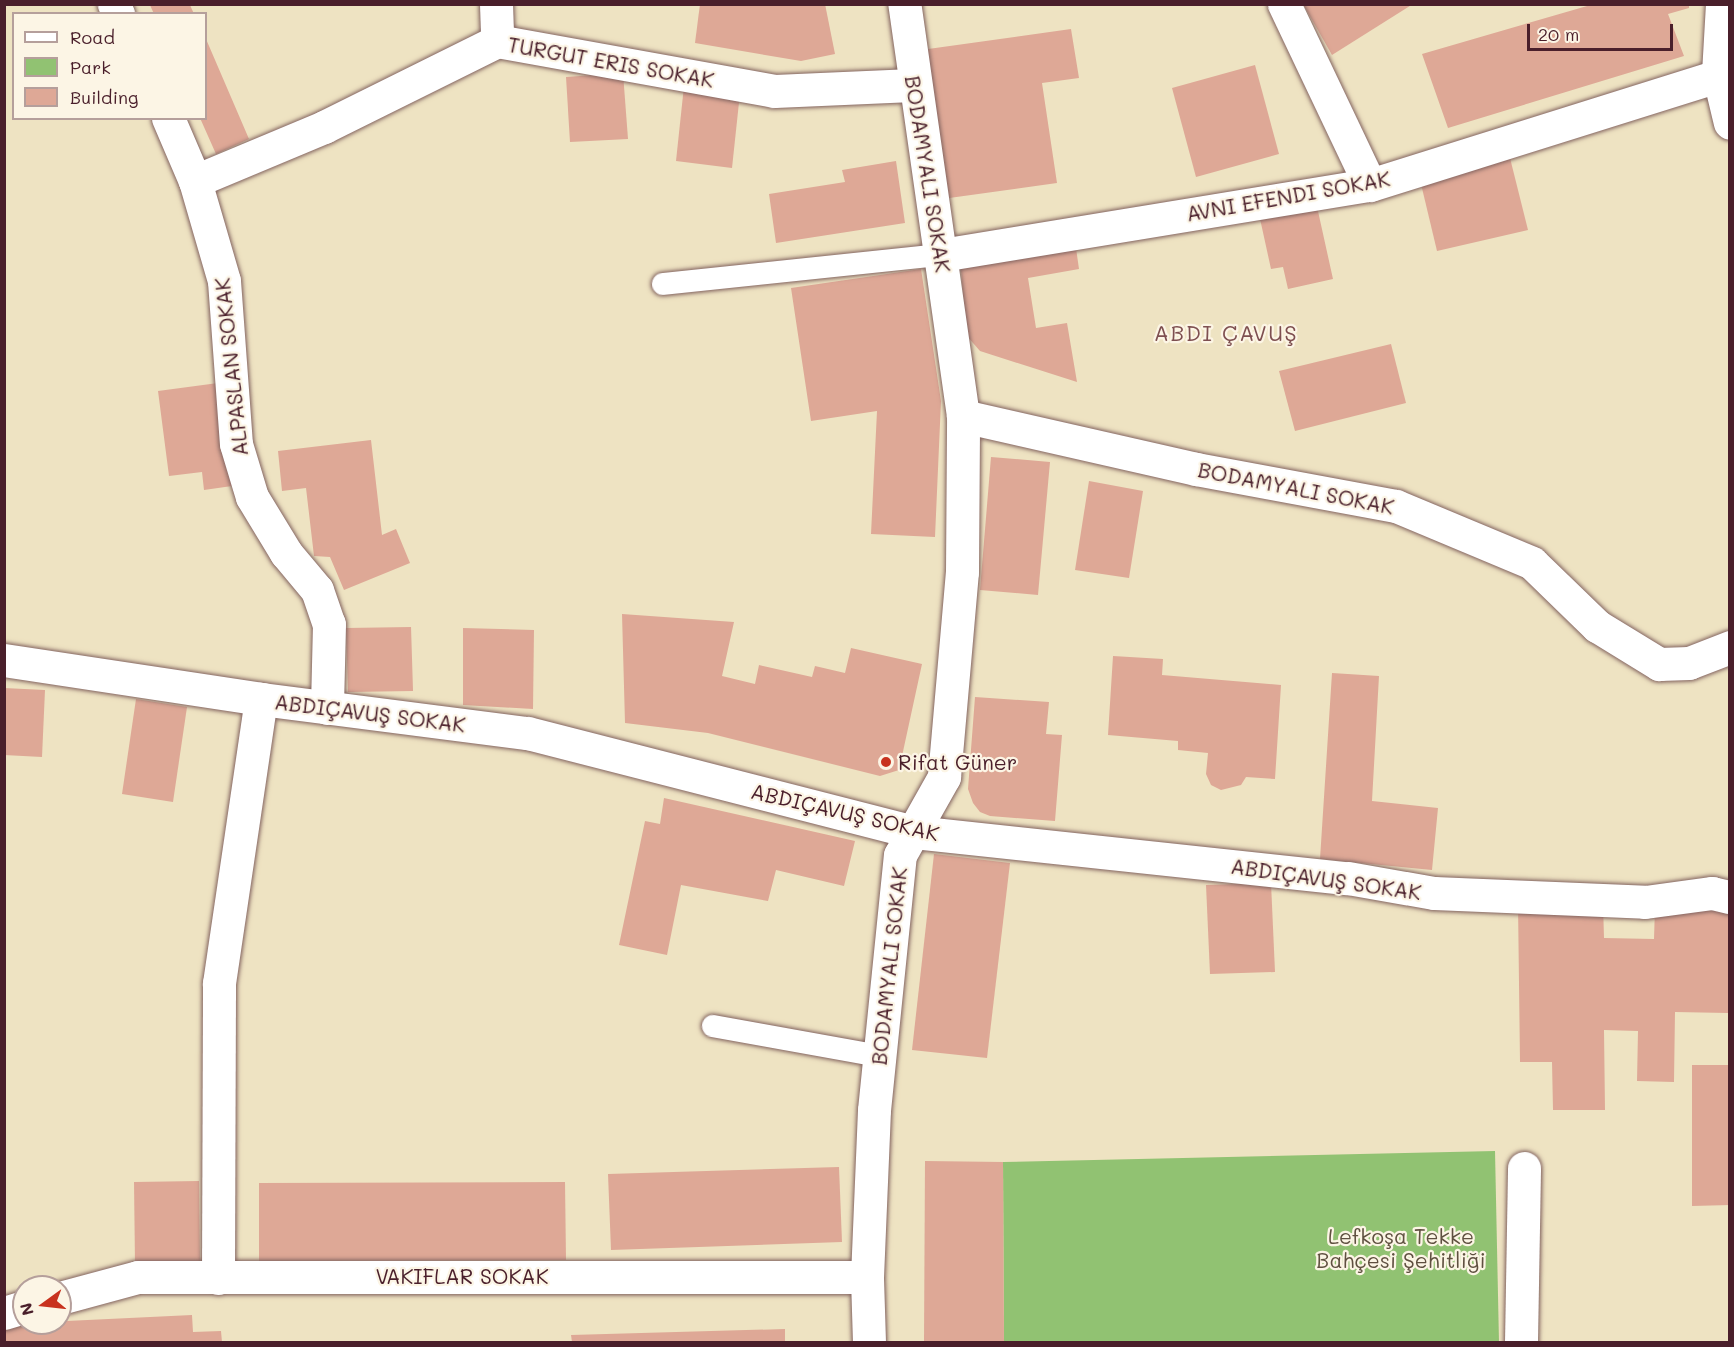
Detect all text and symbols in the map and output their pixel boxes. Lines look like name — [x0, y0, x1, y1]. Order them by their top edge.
legend — [12, 12, 207, 120]
scale bar — [1530, 12, 1676, 50]
text: 20 m — [1538, 22, 1579, 46]
text: Road — [70, 25, 115, 49]
street label: TURGUT ERIS SOKAK — [506, 31, 716, 93]
text: Park — [70, 55, 111, 79]
street label: BODAMYALI SOKAK — [900, 74, 956, 274]
text: Building — [70, 85, 138, 109]
street label: AVNI EFENDI SOKAK — [1184, 166, 1392, 226]
street label: ALPASLAN SOKAK — [209, 276, 253, 458]
district label: ABDI ÇAVUŞ — [1154, 320, 1298, 346]
street label: BODAMYALI SOKAK — [1196, 457, 1396, 519]
street label: ABDIÇAVUŞ SOKAK — [273, 689, 467, 737]
place label: Rifat Güner — [898, 749, 1017, 775]
marker: Rifat Güner — [879, 755, 893, 769]
street label: ABDIÇAVUŞ SOKAK — [749, 778, 941, 846]
street label: ABDIÇAVUŞ SOKAK — [1229, 853, 1423, 905]
street label: BODAMYALI SOKAK — [866, 866, 912, 1066]
park label: Lefkoşa Tekke Bahçesi Şehitliği — [1316, 1223, 1486, 1273]
street label: VAKIFLAR SOKAK — [376, 1263, 548, 1289]
north arrow — [12, 1275, 72, 1335]
text: N — [14, 1301, 38, 1318]

